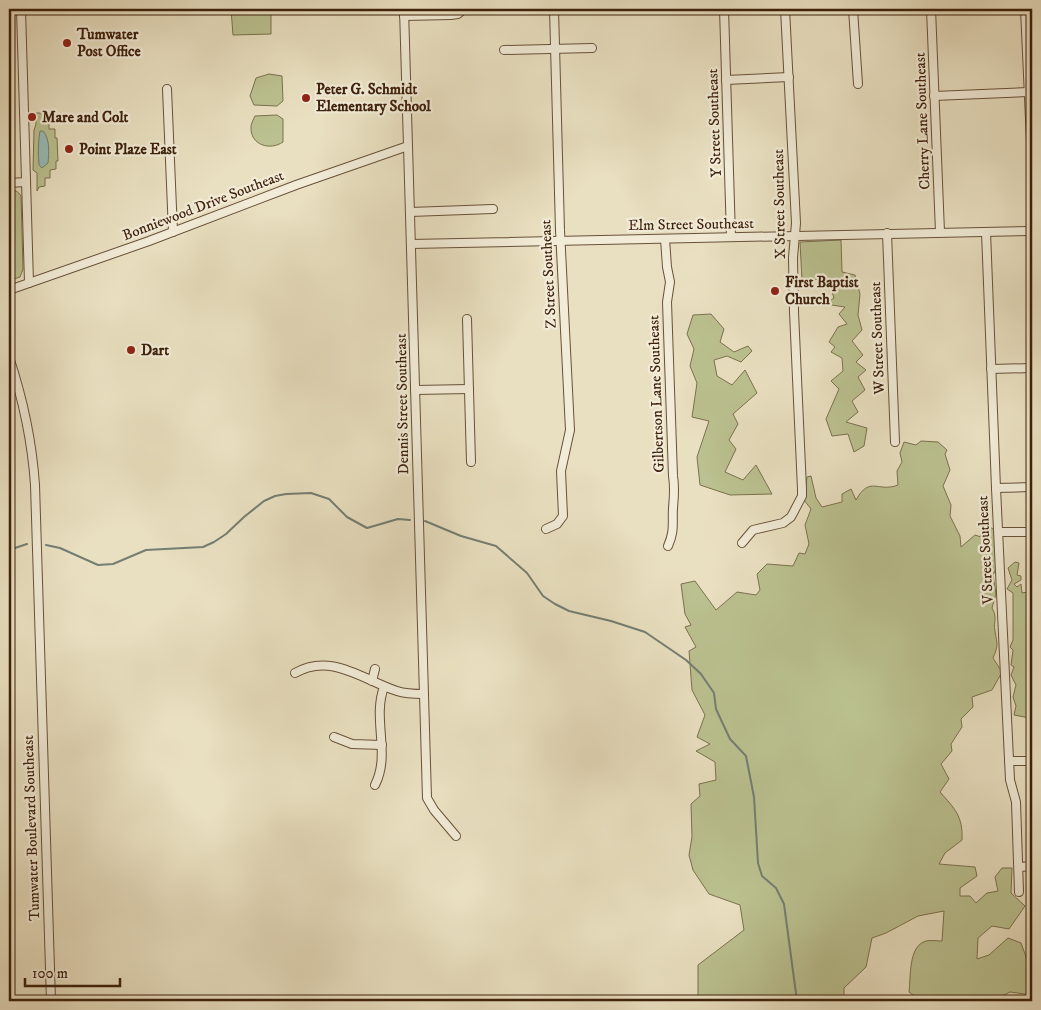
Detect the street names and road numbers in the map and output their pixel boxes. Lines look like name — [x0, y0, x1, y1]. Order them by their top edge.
street label: Cherry Lane Southeast — [911, 52, 934, 190]
street label: Y Street Southeast — [703, 68, 726, 178]
street label: X Street Southeast — [769, 149, 790, 259]
street label: Bonniewood Drive Southeast — [120, 166, 287, 245]
street label: Elm Street Southeast — [628, 214, 754, 235]
street label: Z Street Southeast — [536, 219, 561, 329]
street label: W Street Southeast — [866, 281, 889, 396]
street label: Gilbertson Lane Southeast — [644, 315, 669, 473]
street label: Dennis Street Southeast — [392, 333, 413, 475]
street label: V Street Southeast — [973, 495, 998, 606]
street label: Tumwater Boulevard Southeast — [19, 735, 44, 921]

